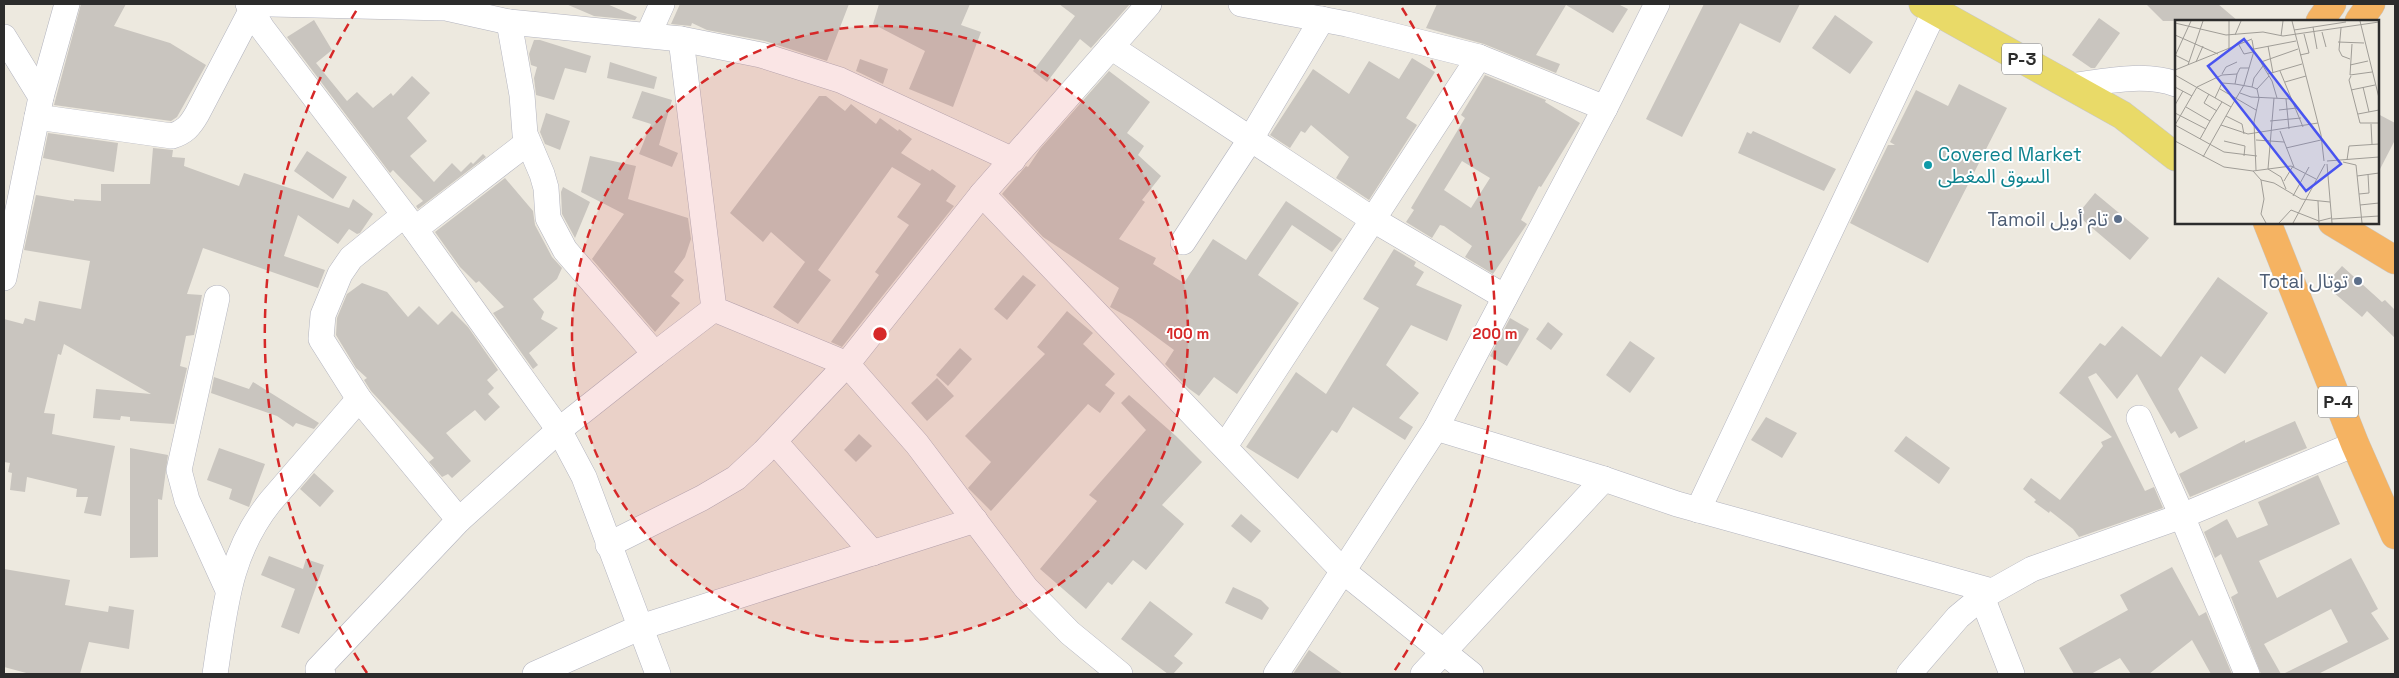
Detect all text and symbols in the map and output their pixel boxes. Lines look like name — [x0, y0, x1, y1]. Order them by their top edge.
inset map — [2175, 20, 2379, 224]
road number: P-3 — [2002, 44, 2042, 74]
place label: Covered Market السوق المغطى — [1938, 142, 2082, 189]
marker: Covered Market السوق المغطى — [1922, 159, 1934, 171]
place label: Tamoil تام أويل — [1987, 207, 2108, 234]
marker: Tamoil تام أويل — [2112, 213, 2124, 225]
place label: Total توتال — [2259, 269, 2348, 294]
marker: Total توتال — [2352, 275, 2364, 287]
text: 100 m — [1167, 324, 1209, 343]
text: 200 m — [1473, 324, 1517, 343]
centre of rings — [871, 325, 889, 343]
road number: P-4 — [2318, 387, 2358, 418]

